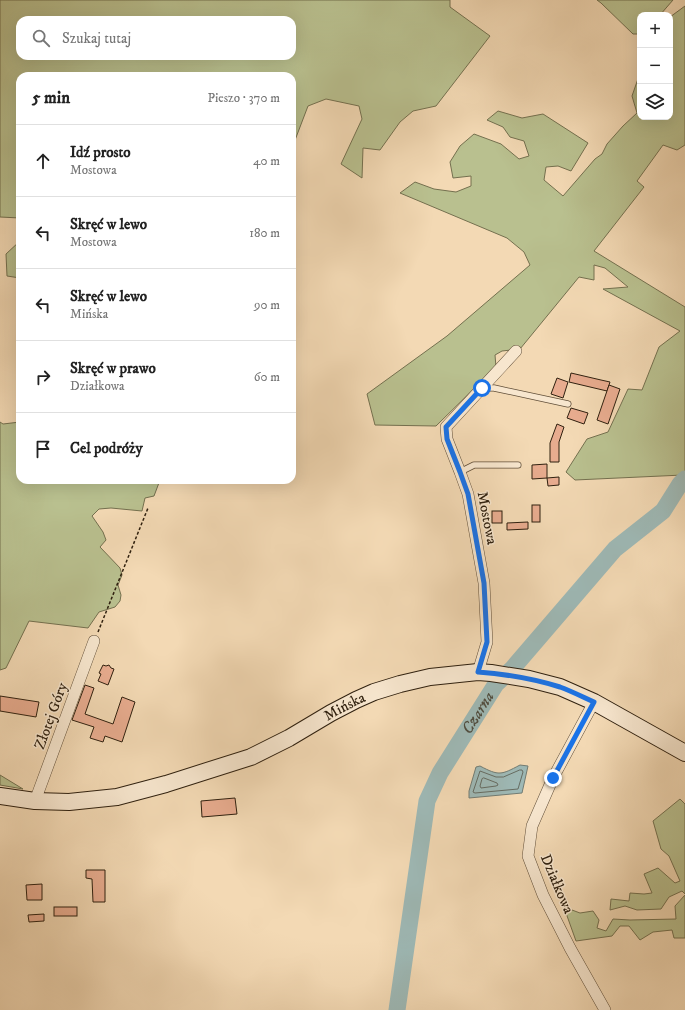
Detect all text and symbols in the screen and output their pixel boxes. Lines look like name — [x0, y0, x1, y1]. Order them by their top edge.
map controls — [637, 12, 673, 120]
button: + — [637, 12, 673, 48]
search box — [16, 16, 296, 60]
icon: search — [30, 27, 52, 49]
text: Szukaj tutaj — [62, 29, 131, 48]
button: − — [637, 48, 673, 84]
button: layers — [637, 84, 673, 120]
text: 5 min — [32, 87, 70, 109]
text: Pieszo · 370 m — [207, 90, 280, 106]
text: Idź prosto — [70, 143, 131, 162]
icon: ahead — [32, 150, 54, 172]
text: 40 m — [253, 153, 280, 169]
text: Mostowa — [70, 162, 117, 178]
text: Skręć w lewo — [70, 215, 147, 234]
icon: left — [32, 222, 54, 244]
text: 180 m — [249, 225, 280, 241]
text: Mostowa — [70, 234, 117, 250]
text: Skręć w lewo — [70, 287, 147, 306]
icon: left — [32, 294, 54, 316]
text: 90 m — [254, 297, 280, 313]
text: Mińska — [70, 306, 108, 322]
text: Skręć w prawo — [70, 359, 156, 378]
icon: right — [32, 366, 54, 388]
text: 60 m — [254, 369, 280, 385]
text: Działkowa — [70, 378, 125, 394]
route start — [473, 379, 491, 397]
icon: arrive — [32, 438, 54, 460]
text: Cel podróży — [70, 439, 143, 458]
street label: Mostowa — [473, 490, 502, 547]
street label: Złotej Góry — [30, 679, 72, 752]
street label: Mińska — [320, 687, 369, 725]
water label: Czarna — [457, 688, 499, 738]
route end — [544, 769, 562, 787]
street label: Działkowa — [536, 851, 578, 917]

